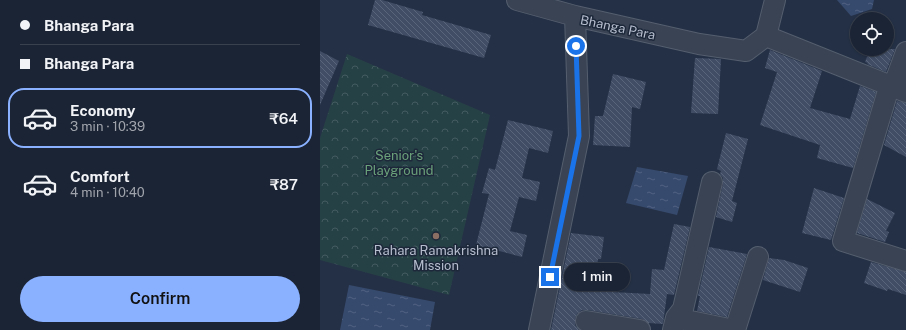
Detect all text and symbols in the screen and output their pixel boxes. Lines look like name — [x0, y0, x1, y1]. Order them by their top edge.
street label: Bhanga Para — [579, 12, 657, 43]
map controls — [850, 12, 894, 56]
button: locate — [850, 12, 894, 56]
text: Bhanga Para — [44, 17, 134, 34]
route start — [567, 37, 585, 55]
text: Bhanga Para — [44, 55, 134, 72]
icon: car — [22, 100, 58, 136]
text: Economy — [70, 102, 135, 119]
text: ₹64 — [269, 110, 298, 127]
text: 3 min · 10:39 — [70, 119, 145, 134]
park label: Senior's Playground — [364, 148, 434, 178]
icon: car — [22, 166, 58, 202]
text: Comfort — [70, 168, 130, 185]
text: ₹87 — [270, 176, 298, 193]
text: 4 min · 10:40 — [70, 185, 145, 200]
marker: Rahara Ramakrishna Mission — [431, 231, 441, 241]
place label: Rahara Ramakrishna Mission — [374, 243, 498, 273]
callout: 1 min — [564, 263, 630, 291]
route end — [541, 268, 559, 286]
text: 1 min — [582, 269, 612, 284]
button: Confirm — [20, 276, 300, 322]

